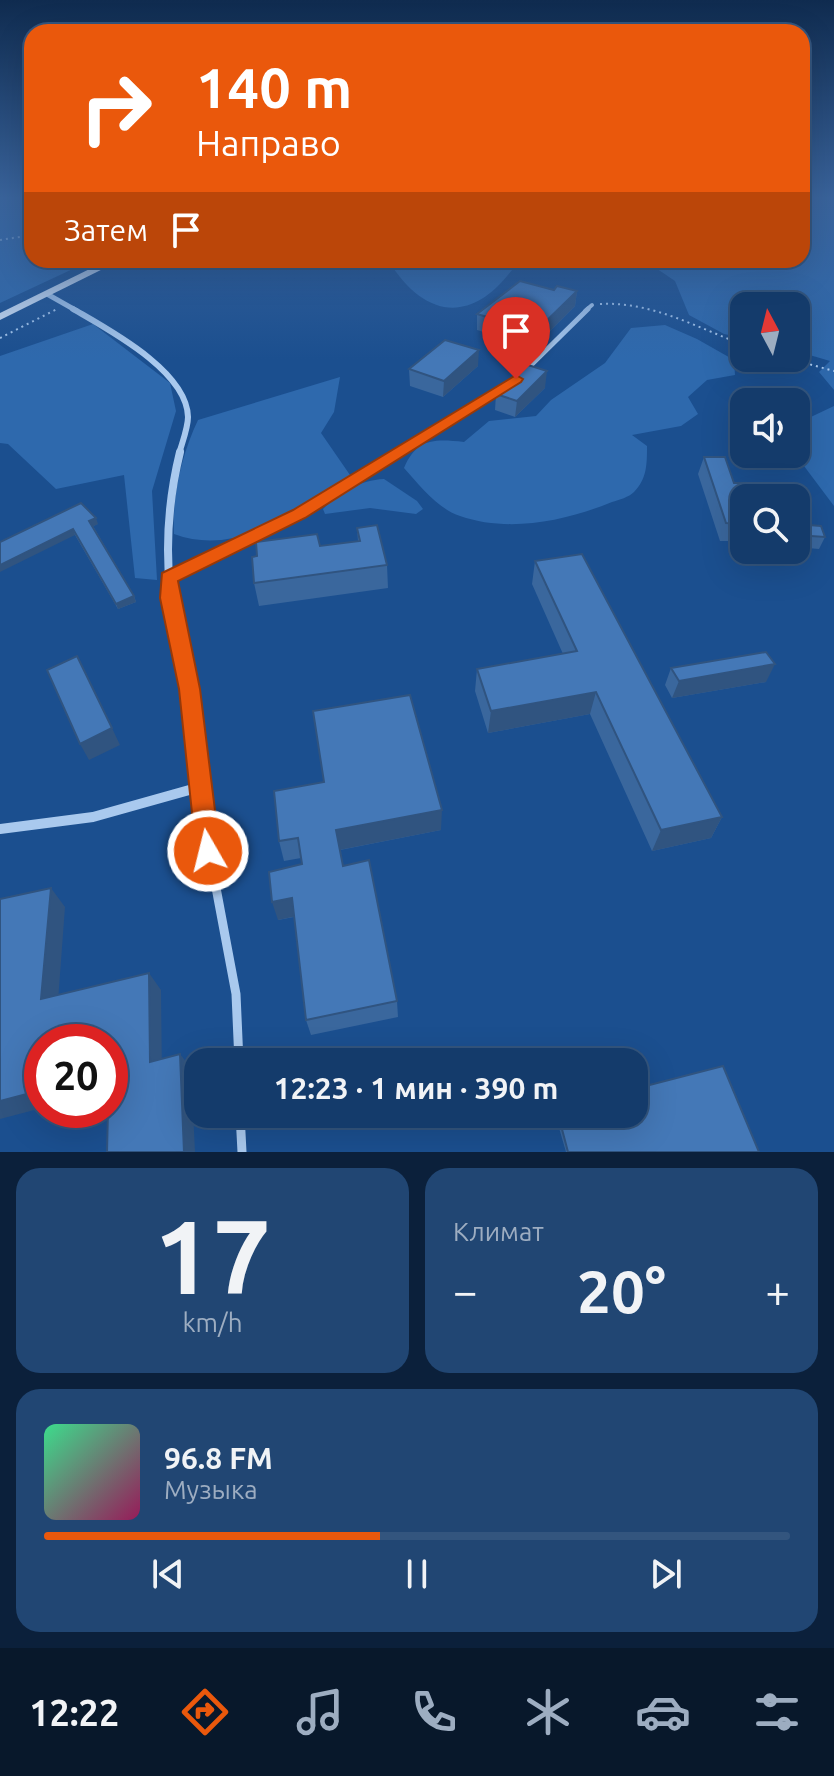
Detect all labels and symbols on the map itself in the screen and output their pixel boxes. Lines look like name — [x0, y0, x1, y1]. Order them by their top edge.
north arrow — [730, 292, 810, 372]
pin — [482, 297, 550, 379]
position arrow — [166, 809, 250, 893]
speed limit sign: 20 — [24, 1024, 128, 1128]

